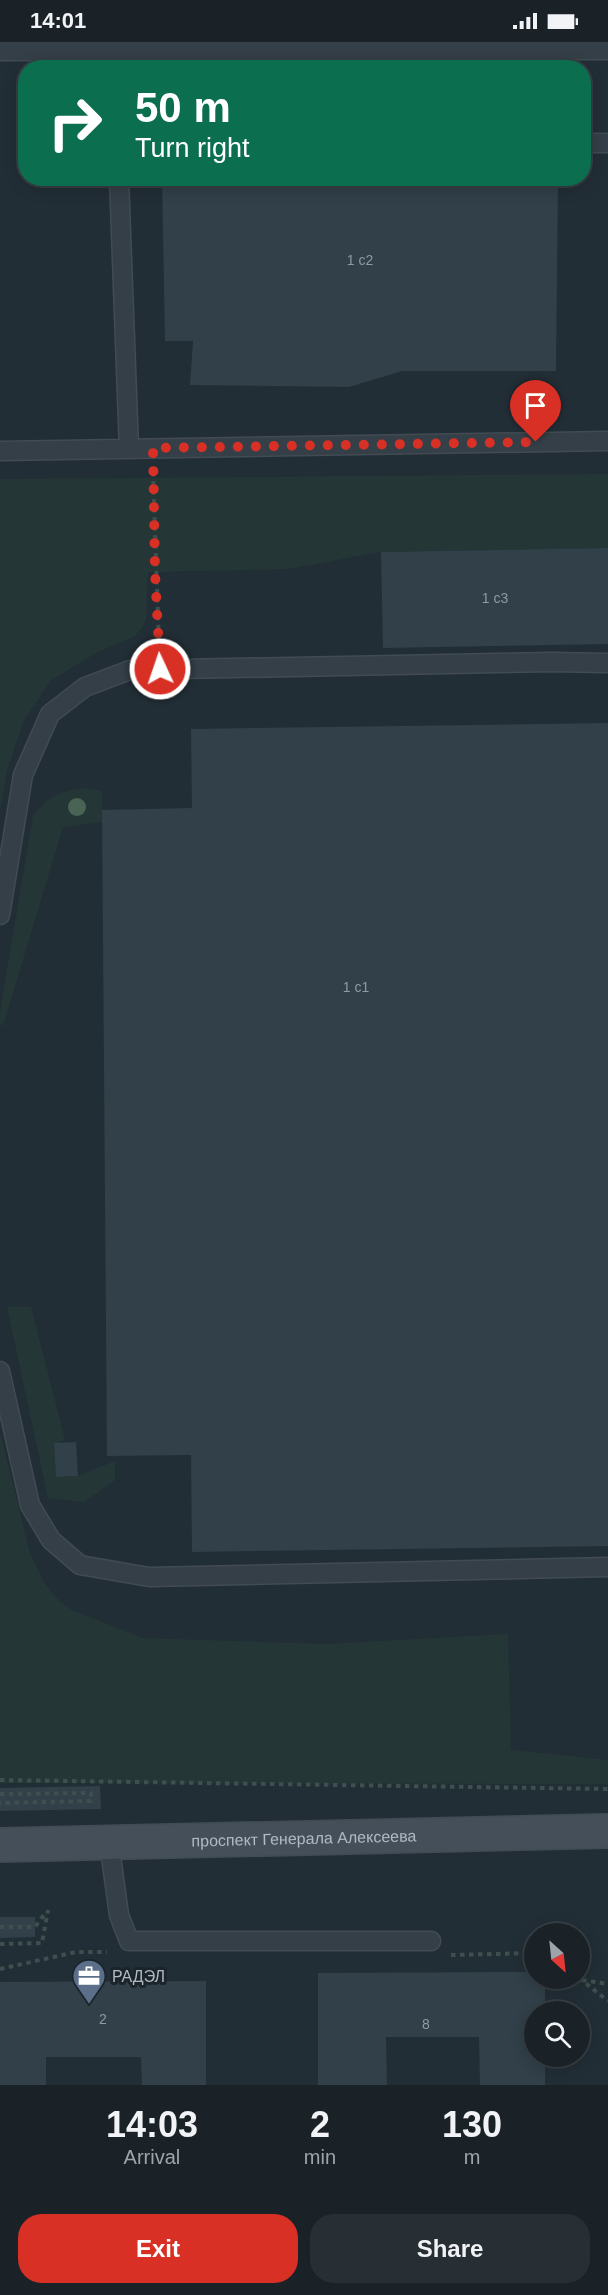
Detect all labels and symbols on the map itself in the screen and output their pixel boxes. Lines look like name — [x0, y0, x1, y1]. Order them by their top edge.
house number: 1 с2 — [347, 252, 373, 268]
pin — [510, 380, 561, 442]
house number: 1 с3 — [482, 590, 508, 606]
position arrow — [128, 637, 192, 701]
house number: 1 с1 — [343, 979, 369, 995]
street label: проспект Генерала Алексеева — [191, 1827, 417, 1850]
north arrow — [524, 1923, 590, 1989]
office icon: РАДЭЛ — [71, 1958, 107, 2005]
place label: РАДЭЛ — [112, 1968, 165, 1985]
house number: 2 — [99, 2011, 107, 2027]
house number: 8 — [422, 2016, 430, 2032]

